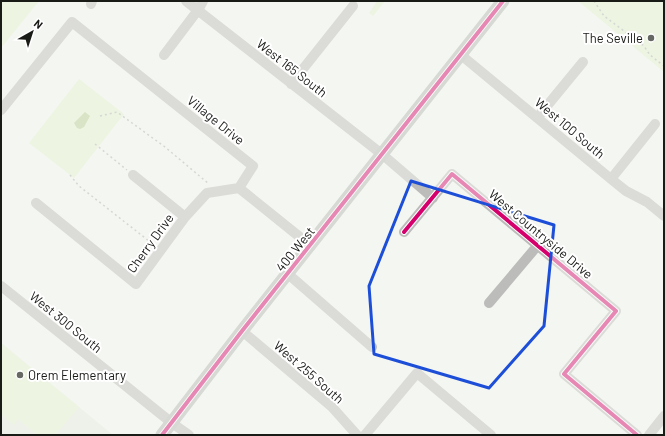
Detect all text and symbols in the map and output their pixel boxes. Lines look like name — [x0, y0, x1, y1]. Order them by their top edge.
north arrow — [12, 12, 52, 52]
text: N — [32, 16, 46, 31]
place label: The Seville — [582, 30, 643, 46]
marker: The Seville — [646, 33, 656, 43]
street label: West 165 South — [254, 36, 330, 100]
street label: Village Drive — [184, 92, 248, 148]
street label: West 100 South — [532, 94, 608, 162]
street label: West Countryside Drive — [486, 186, 596, 282]
street label: Cherry Drive — [123, 210, 177, 276]
street label: 400 West — [272, 223, 318, 275]
street label: West 300 South — [27, 288, 105, 356]
street label: West 255 South — [271, 337, 347, 407]
place label: Orem Elementary — [28, 367, 126, 383]
marker: Orem Elementary — [15, 370, 25, 380]

